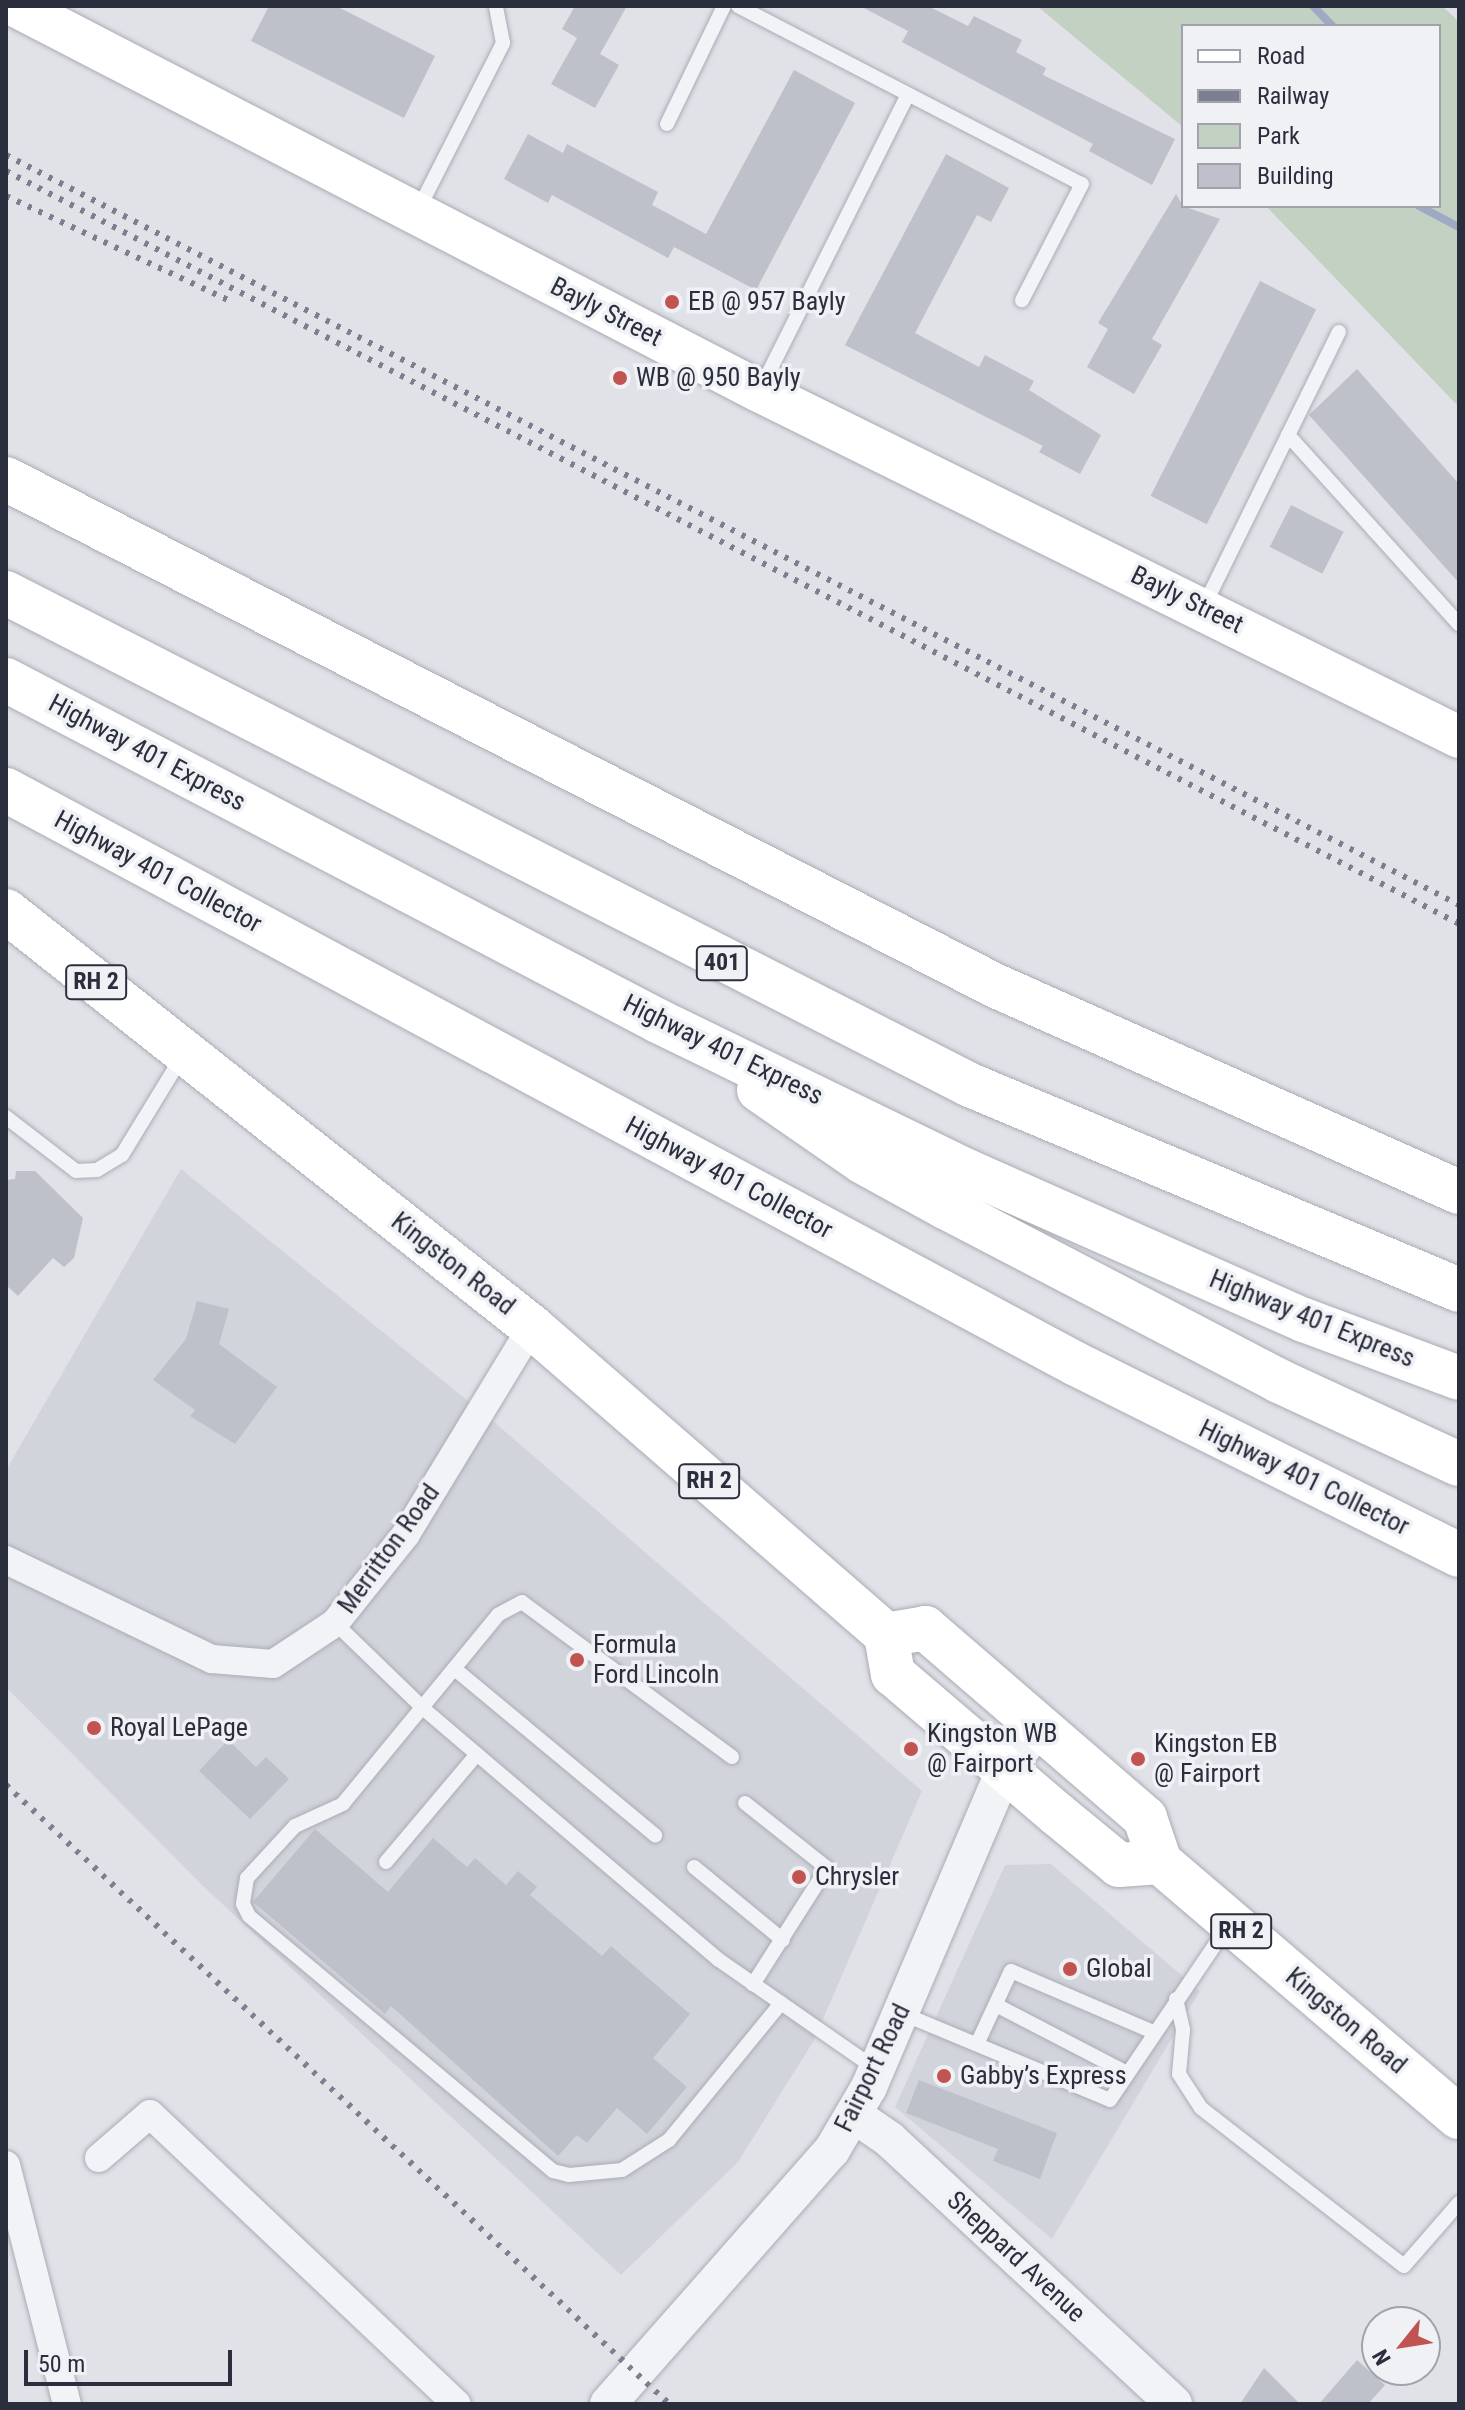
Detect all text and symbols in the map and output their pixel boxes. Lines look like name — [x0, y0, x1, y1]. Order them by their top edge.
legend — [1181, 24, 1441, 208]
text: Road — [1257, 42, 1305, 70]
text: Railway — [1257, 82, 1329, 110]
text: Park — [1257, 122, 1300, 150]
text: Building — [1257, 162, 1334, 190]
street label: Bayly Street — [545, 271, 667, 353]
place label: EB @ 957 Bayly — [688, 286, 846, 318]
marker: EB @ 957 Bayly — [663, 293, 681, 311]
place label: WB @ 950 Bayly — [636, 362, 800, 394]
marker: WB @ 950 Bayly — [611, 369, 629, 387]
street label: Bayly Street — [1126, 559, 1248, 641]
street label: Highway 401 Express — [43, 688, 251, 818]
street label: Highway 401 Collector — [49, 804, 267, 940]
road number: 401 — [694, 943, 750, 983]
road number: RH 2 — [64, 962, 128, 1002]
street label: Highway 401 Express — [618, 988, 828, 1112]
street label: Highway 401 Collector — [620, 1110, 838, 1246]
street label: Kingston Road — [385, 1206, 521, 1322]
street label: Highway 401 Express — [1205, 1264, 1419, 1374]
street label: Highway 401 Collector — [1194, 1414, 1414, 1542]
road number: RH 2 — [677, 1461, 741, 1501]
street label: Merritton Road — [332, 1478, 446, 1620]
place label: Formula Ford Lincoln — [593, 1629, 719, 1690]
marker: Formula Ford Lincoln — [568, 1651, 586, 1669]
place label: Royal LePage — [110, 1712, 248, 1744]
place label: Kingston WB @ Fairport — [927, 1718, 1057, 1780]
marker: Royal LePage — [85, 1719, 103, 1737]
place label: Kingston EB @ Fairport — [1154, 1728, 1278, 1790]
marker: Kingston WB @ Fairport — [902, 1740, 920, 1758]
marker: Kingston EB @ Fairport — [1129, 1750, 1147, 1768]
place label: Chrysler — [815, 1861, 899, 1893]
marker: Chrysler — [790, 1868, 808, 1886]
road number: RH 2 — [1209, 1911, 1273, 1951]
place label: Global — [1086, 1953, 1152, 1985]
marker: Global — [1061, 1960, 1079, 1978]
street label: Kingston Road — [1279, 1961, 1413, 2081]
street label: Fairport Road — [829, 1999, 917, 2137]
place label: Gabby’s Express — [960, 2060, 1127, 2092]
marker: Gabby’s Express — [935, 2067, 953, 2085]
street label: Sheppard Avenue — [940, 2185, 1092, 2329]
north arrow — [1361, 2306, 1441, 2386]
scale bar — [28, 2334, 236, 2384]
text: N — [1367, 2345, 1396, 2369]
text: 50 m — [38, 2350, 85, 2378]

